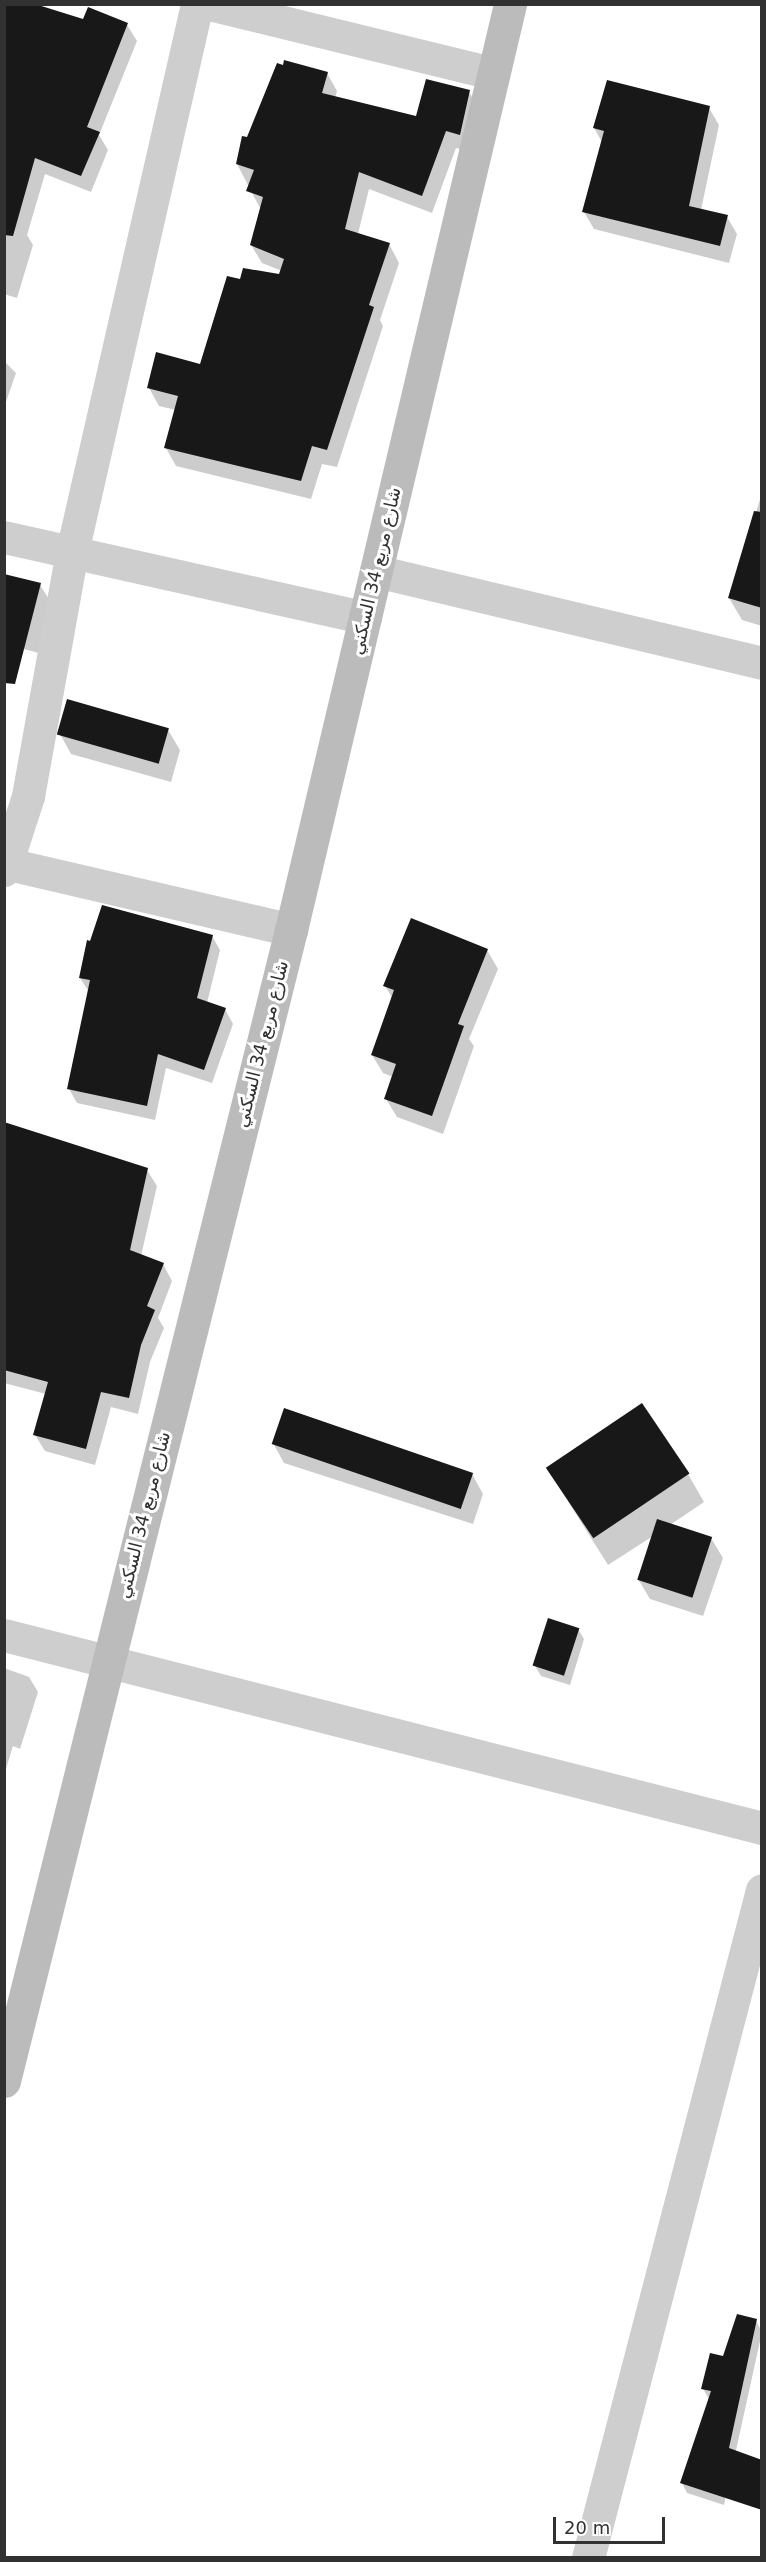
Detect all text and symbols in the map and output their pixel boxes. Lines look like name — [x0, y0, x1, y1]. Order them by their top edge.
street label: شارع مربع 34 السكني — [346, 485, 406, 657]
street label: شارع مربع 34 السكني — [231, 958, 293, 1130]
street label: شارع مربع 34 السكني — [113, 1429, 175, 1601]
scale bar — [556, 2505, 668, 2543]
text: 20 m — [564, 2517, 610, 2538]

